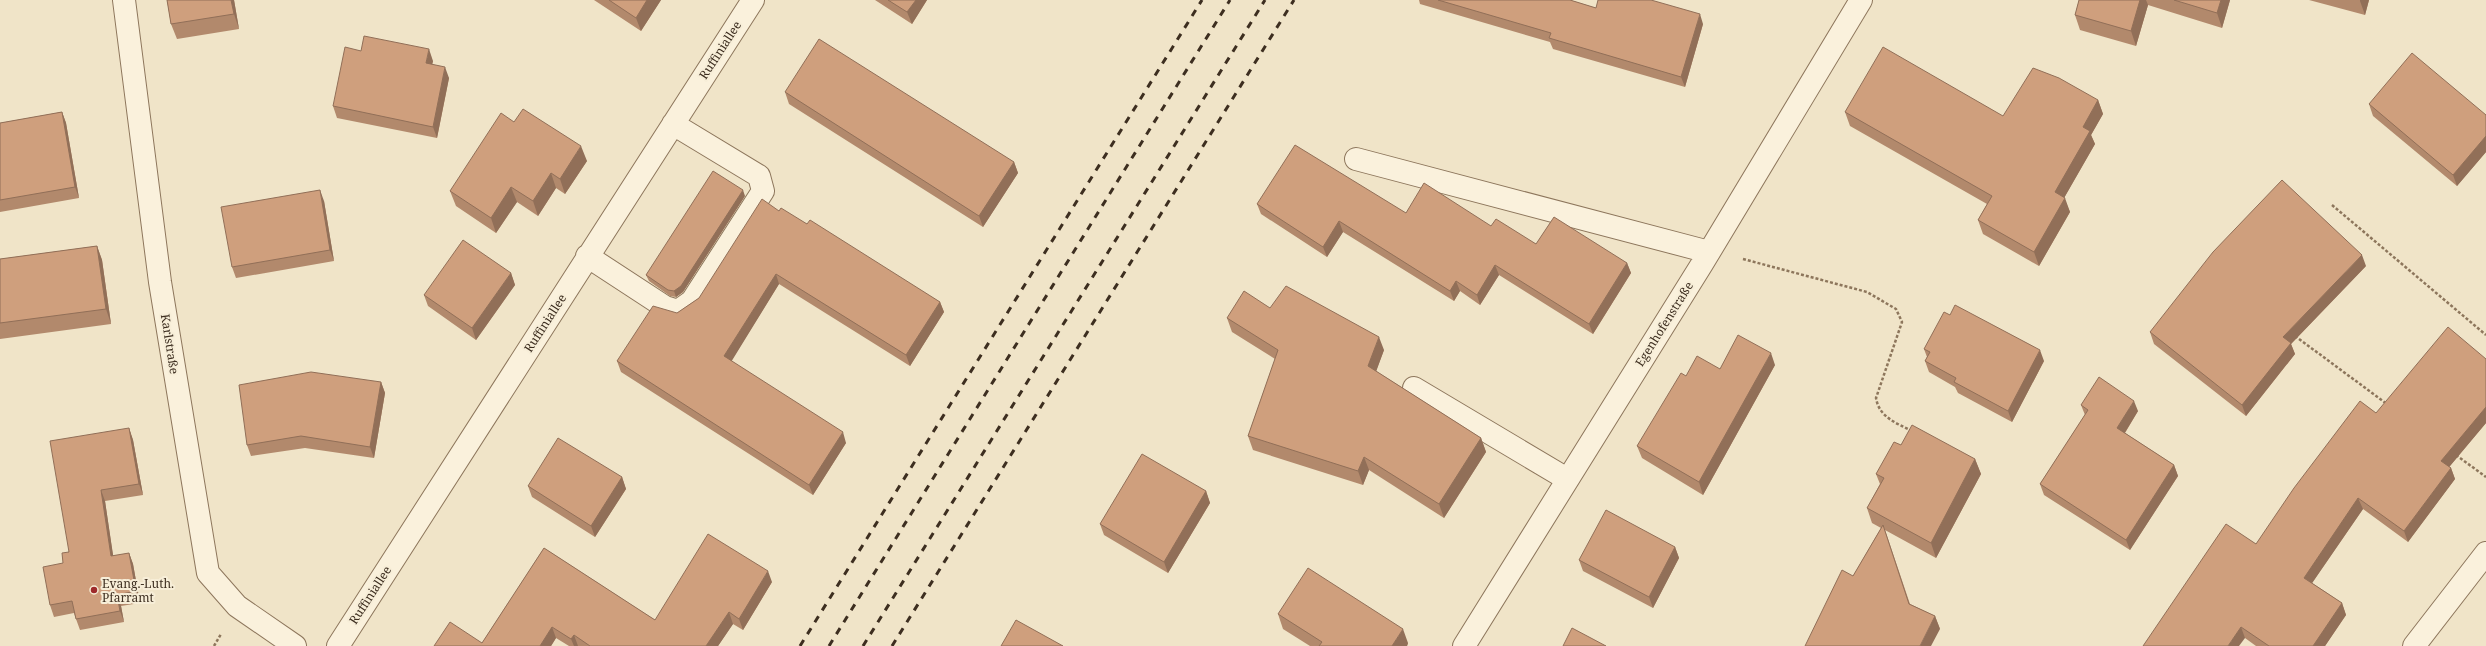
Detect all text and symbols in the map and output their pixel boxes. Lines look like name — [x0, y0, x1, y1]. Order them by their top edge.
street label: Ruffiniallee — [695, 18, 745, 82]
street label: Egenhofenstraße — [1631, 278, 1697, 370]
street label: Ruffiniallee — [520, 291, 570, 355]
street label: Karlstraße — [157, 313, 183, 375]
street label: Ruffiniallee — [345, 563, 395, 627]
place label: Evang.-Luth. Pfarramt — [102, 575, 174, 606]
marker: Evang.-Luth. Pfarramt — [89, 585, 99, 595]

